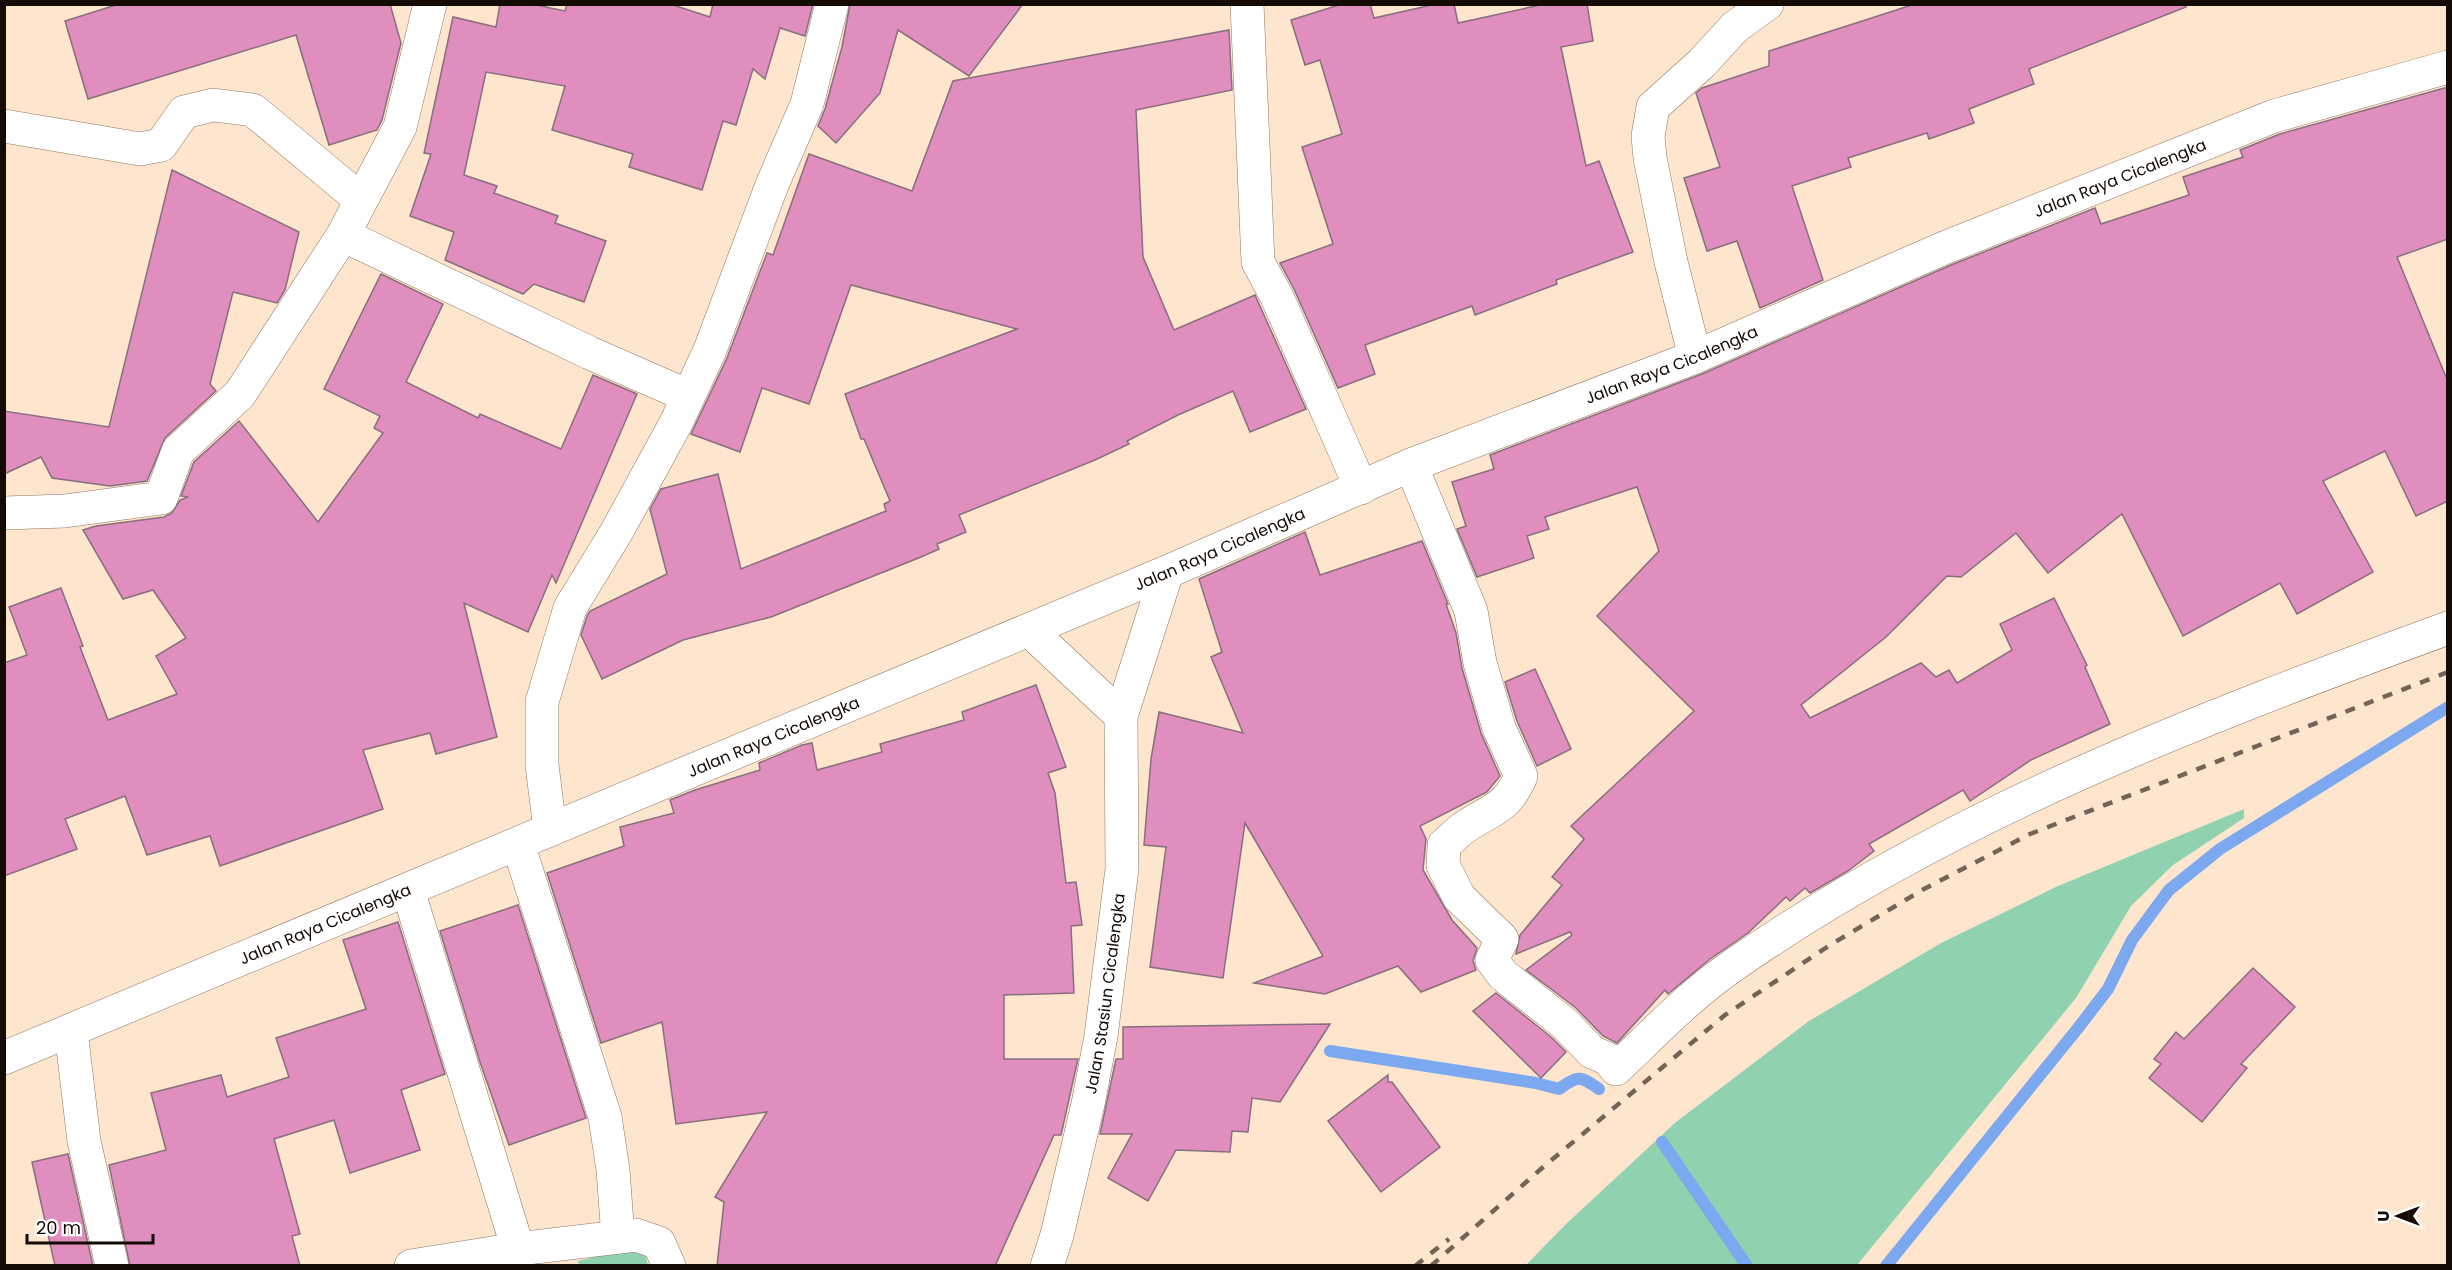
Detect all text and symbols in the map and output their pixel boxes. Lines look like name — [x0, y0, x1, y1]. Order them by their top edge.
street label: Jalan Raya Cicalengka — [2030, 133, 2210, 223]
street label: Jalan Raya Cicalengka — [1582, 319, 1761, 409]
street label: Jalan Raya Cicalengka — [1131, 501, 1309, 596]
street label: Jalan Raya Cicalengka — [684, 690, 863, 783]
street label: Jalan Raya Cicalengka — [236, 878, 414, 970]
street label: Jalan Stasiun Cicalengka — [1079, 892, 1130, 1096]
north arrow — [2368, 1186, 2428, 1246]
scale bar — [27, 1207, 153, 1245]
text: U — [2372, 1210, 2395, 1222]
text: 20 m — [36, 1215, 81, 1240]

